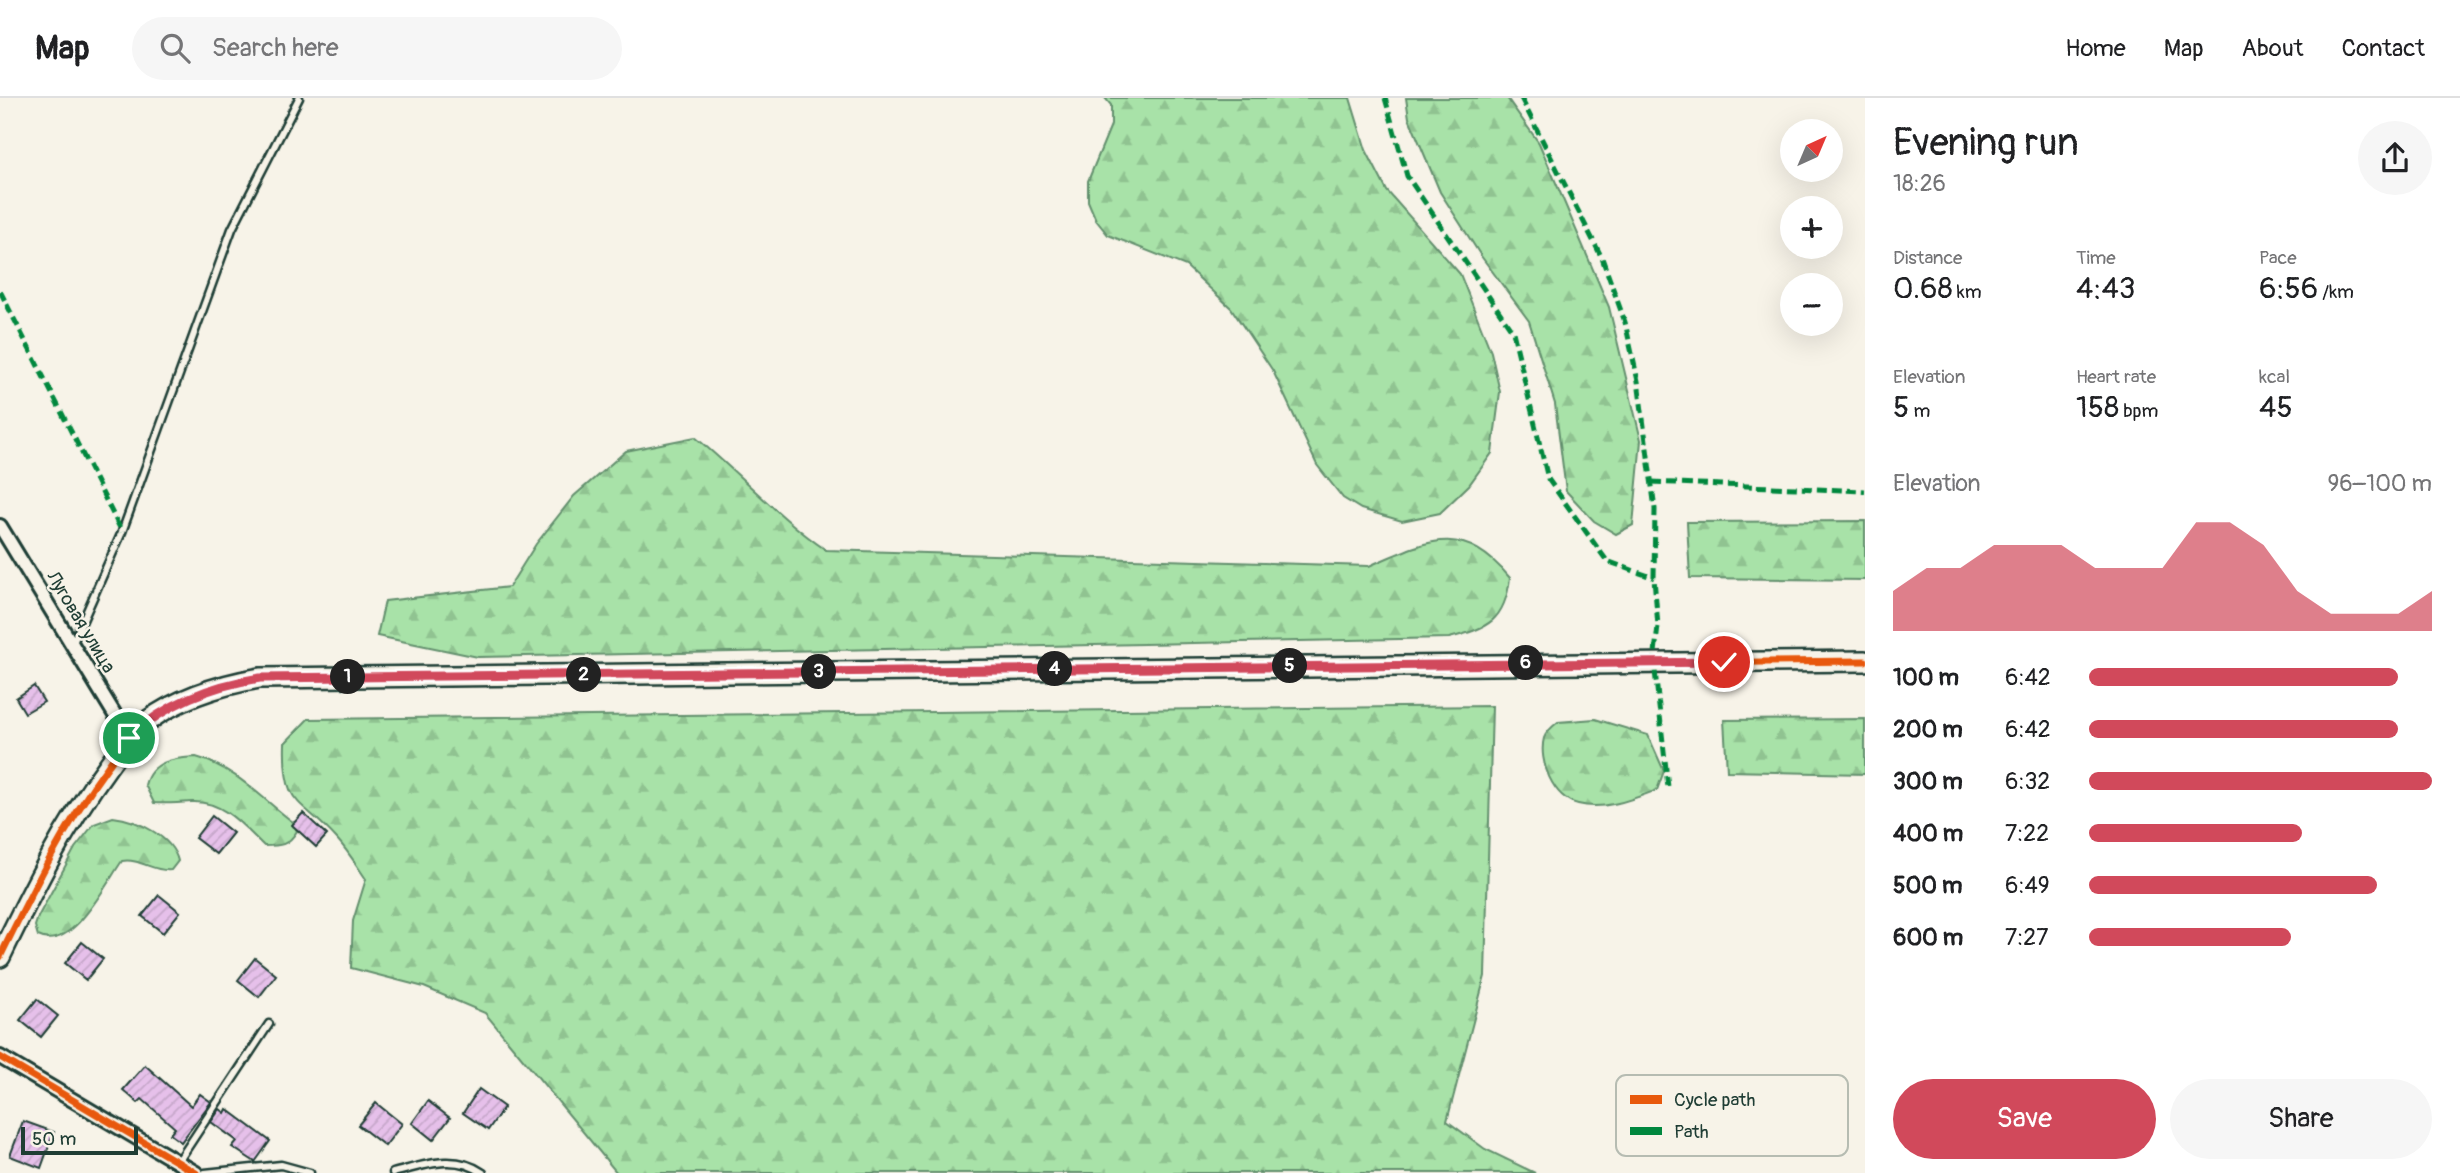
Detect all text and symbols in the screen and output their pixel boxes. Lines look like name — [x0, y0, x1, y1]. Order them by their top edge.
search box — [132, 17, 622, 80]
text: Map — [35, 28, 90, 69]
icon: search — [156, 29, 194, 67]
text: Search here — [212, 32, 339, 64]
text: Home — [2065, 34, 2126, 63]
text: Map — [2164, 34, 2204, 63]
text: About — [2242, 34, 2304, 63]
text: Contact — [2342, 34, 2425, 63]
north arrow — [1780, 119, 1843, 182]
map controls — [1780, 119, 1843, 336]
text: Evening run — [1893, 119, 2079, 167]
button: share — [2358, 121, 2432, 195]
text: 18:26 — [1893, 169, 1946, 198]
button: + — [1780, 196, 1843, 259]
text: Distance — [1893, 246, 1962, 270]
text: Time — [2076, 246, 2116, 270]
text: Pace — [2259, 246, 2297, 270]
text: 0.68 — [1893, 270, 1953, 307]
text: 4:43 — [2076, 270, 2136, 307]
text: 6:56 — [2259, 270, 2318, 307]
button: − — [1780, 273, 1843, 336]
text: km — [1953, 280, 1982, 304]
text: /km — [2318, 280, 2354, 304]
text: Elevation — [1893, 365, 1965, 389]
text: Heart rate — [2076, 365, 2156, 389]
text: kcal — [2259, 365, 2290, 389]
text: 5 — [1893, 389, 1909, 426]
text: 158 — [2076, 389, 2119, 426]
text: 45 — [2259, 389, 2293, 426]
text: m — [1909, 399, 1930, 423]
text: bpm — [2119, 399, 2158, 423]
text: Elevation — [1893, 469, 1981, 498]
text: 96–100 m — [2327, 469, 2432, 498]
street label: Луговая улица — [41, 566, 121, 677]
pin — [1694, 632, 1754, 692]
icon: check — [1705, 643, 1743, 681]
pin: 6 — [1508, 646, 1544, 680]
pin: 5 — [1272, 648, 1308, 684]
text: 6 — [1520, 650, 1531, 674]
pin: 4 — [1038, 652, 1072, 686]
text: 5 — [1284, 653, 1295, 677]
pin: 3 — [802, 654, 836, 690]
text: 4 — [1049, 656, 1060, 680]
pin: 2 — [566, 658, 602, 692]
text: 3 — [813, 659, 824, 683]
pin: 1 — [330, 660, 366, 694]
text: 2 — [578, 662, 589, 686]
text: 100 m — [1893, 663, 1959, 692]
text: 6:42 — [2005, 663, 2051, 692]
text: 1 — [344, 664, 351, 688]
pin — [99, 708, 159, 768]
text: 200 m — [1893, 715, 1963, 744]
text: 6:42 — [2005, 715, 2051, 744]
icon: arrive — [110, 719, 148, 757]
text: 300 m — [1893, 767, 1963, 796]
text: 6:32 — [2005, 767, 2050, 796]
text: 400 m — [1893, 819, 1963, 848]
text: 7:22 — [2005, 819, 2049, 848]
text: 500 m — [1893, 871, 1962, 900]
text: 6:49 — [2005, 871, 2050, 900]
text: 600 m — [1893, 923, 1963, 952]
text: 7:27 — [2005, 923, 2048, 952]
legend — [1616, 1075, 1848, 1156]
button: Save — [1893, 1079, 2156, 1159]
button: Share — [2170, 1079, 2432, 1159]
text: Cycle path — [1674, 1088, 1755, 1112]
text: Path — [1674, 1120, 1709, 1144]
scale bar — [21, 1124, 138, 1156]
text: 50 m — [32, 1127, 76, 1151]

